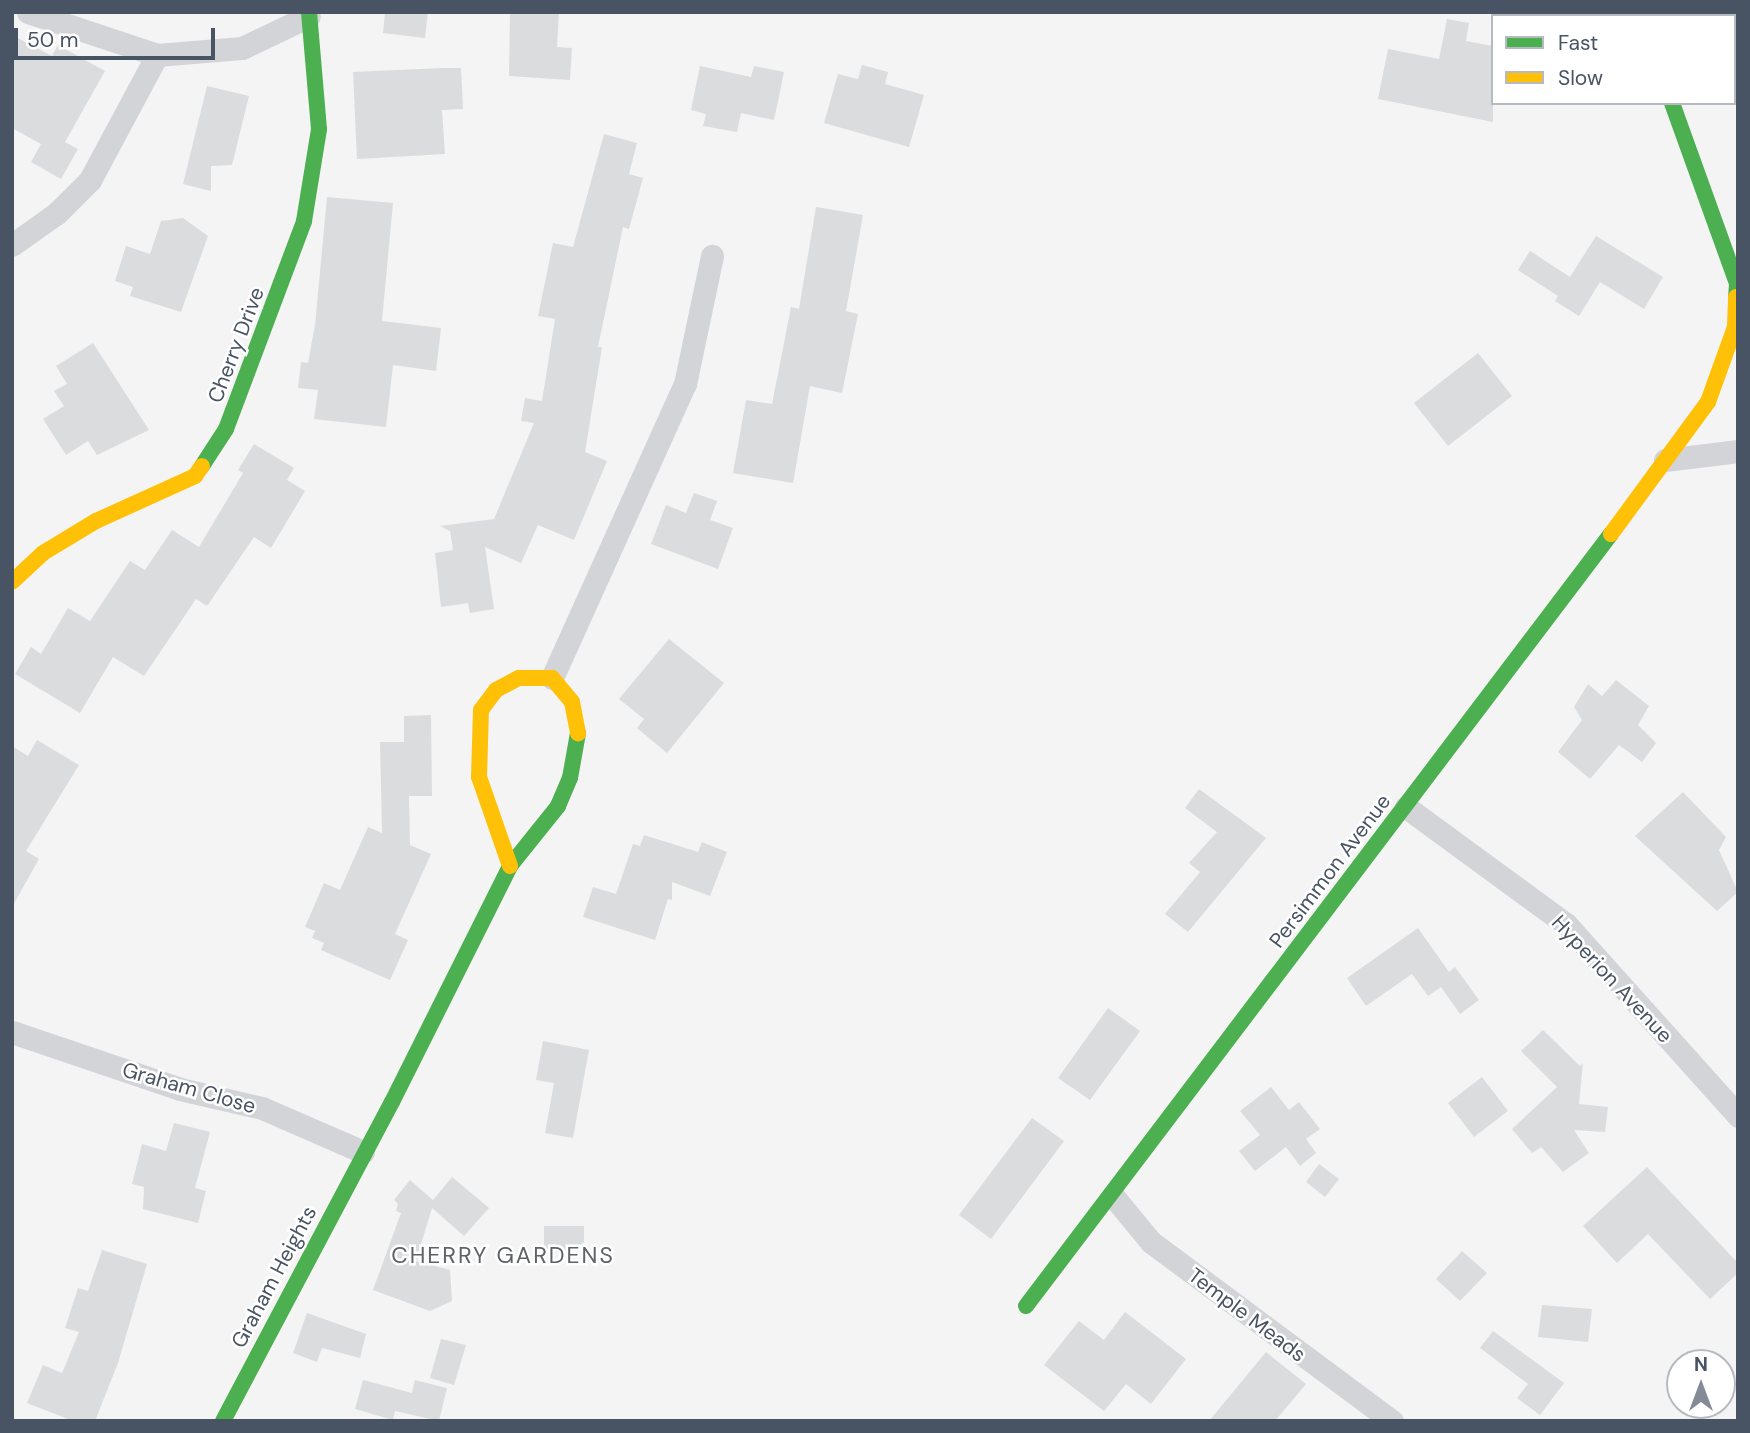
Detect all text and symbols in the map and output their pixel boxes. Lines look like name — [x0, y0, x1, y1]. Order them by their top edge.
scale bar — [18, 14, 219, 58]
legend — [1491, 14, 1736, 105]
text: 50 m — [27, 26, 78, 54]
text: Fast — [1558, 29, 1598, 57]
text: Slow — [1558, 64, 1603, 92]
street label: Cherry Drive — [202, 284, 270, 406]
street label: Persimmon Avenue — [1264, 789, 1396, 953]
street label: Hyperion Avenue — [1546, 910, 1678, 1048]
street label: Graham Close — [119, 1057, 259, 1119]
street label: Graham Heights — [226, 1202, 322, 1352]
district label: CHERRY GARDENS — [393, 1241, 613, 1269]
street label: Temple Meads — [1183, 1263, 1311, 1367]
north arrow — [1666, 1349, 1736, 1419]
text: N — [1694, 1352, 1708, 1377]

